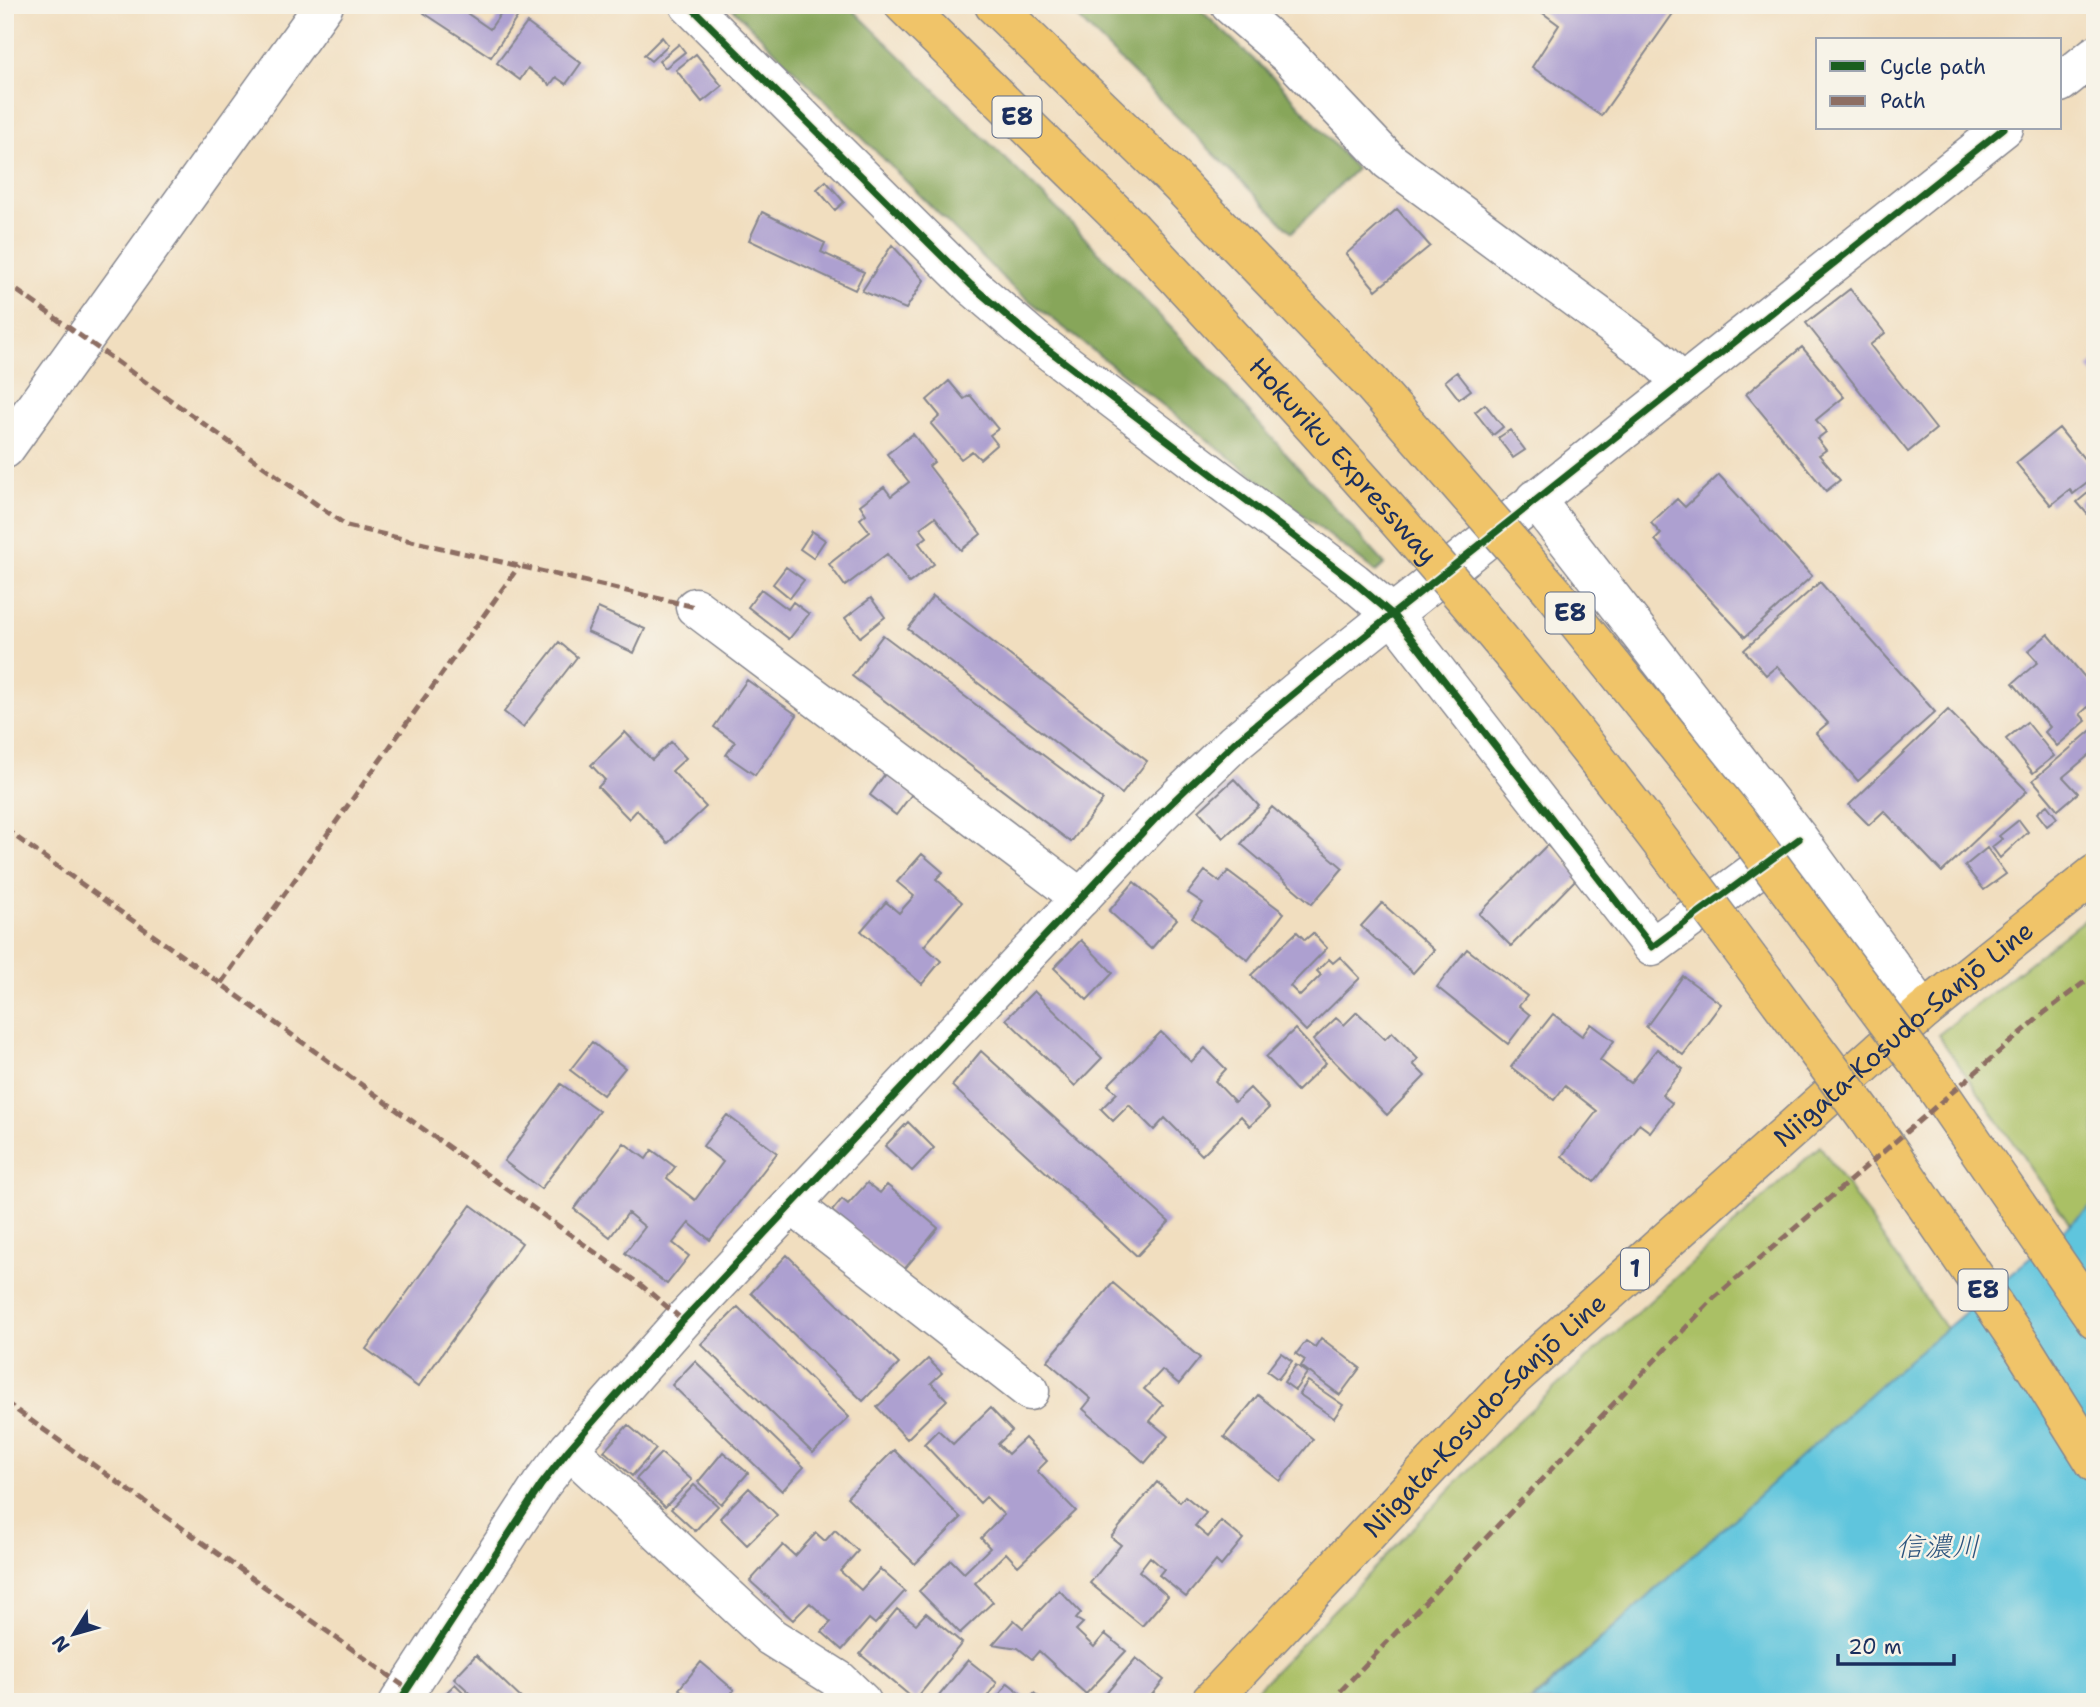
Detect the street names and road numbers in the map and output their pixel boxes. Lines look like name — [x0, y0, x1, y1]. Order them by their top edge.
road number: E8 — [992, 96, 1042, 138]
street label: Hokuriku Expressway — [1242, 349, 1446, 571]
road number: E8 — [1546, 592, 1594, 634]
street label: Niigata-Kosudo-Sanjō Line — [1765, 912, 2040, 1155]
road number: 1 — [1621, 1248, 1649, 1289]
road number: E8 — [1958, 1270, 2008, 1310]
street label: Niigata-Kosudo-Sanjō Line — [1355, 1285, 1613, 1545]

